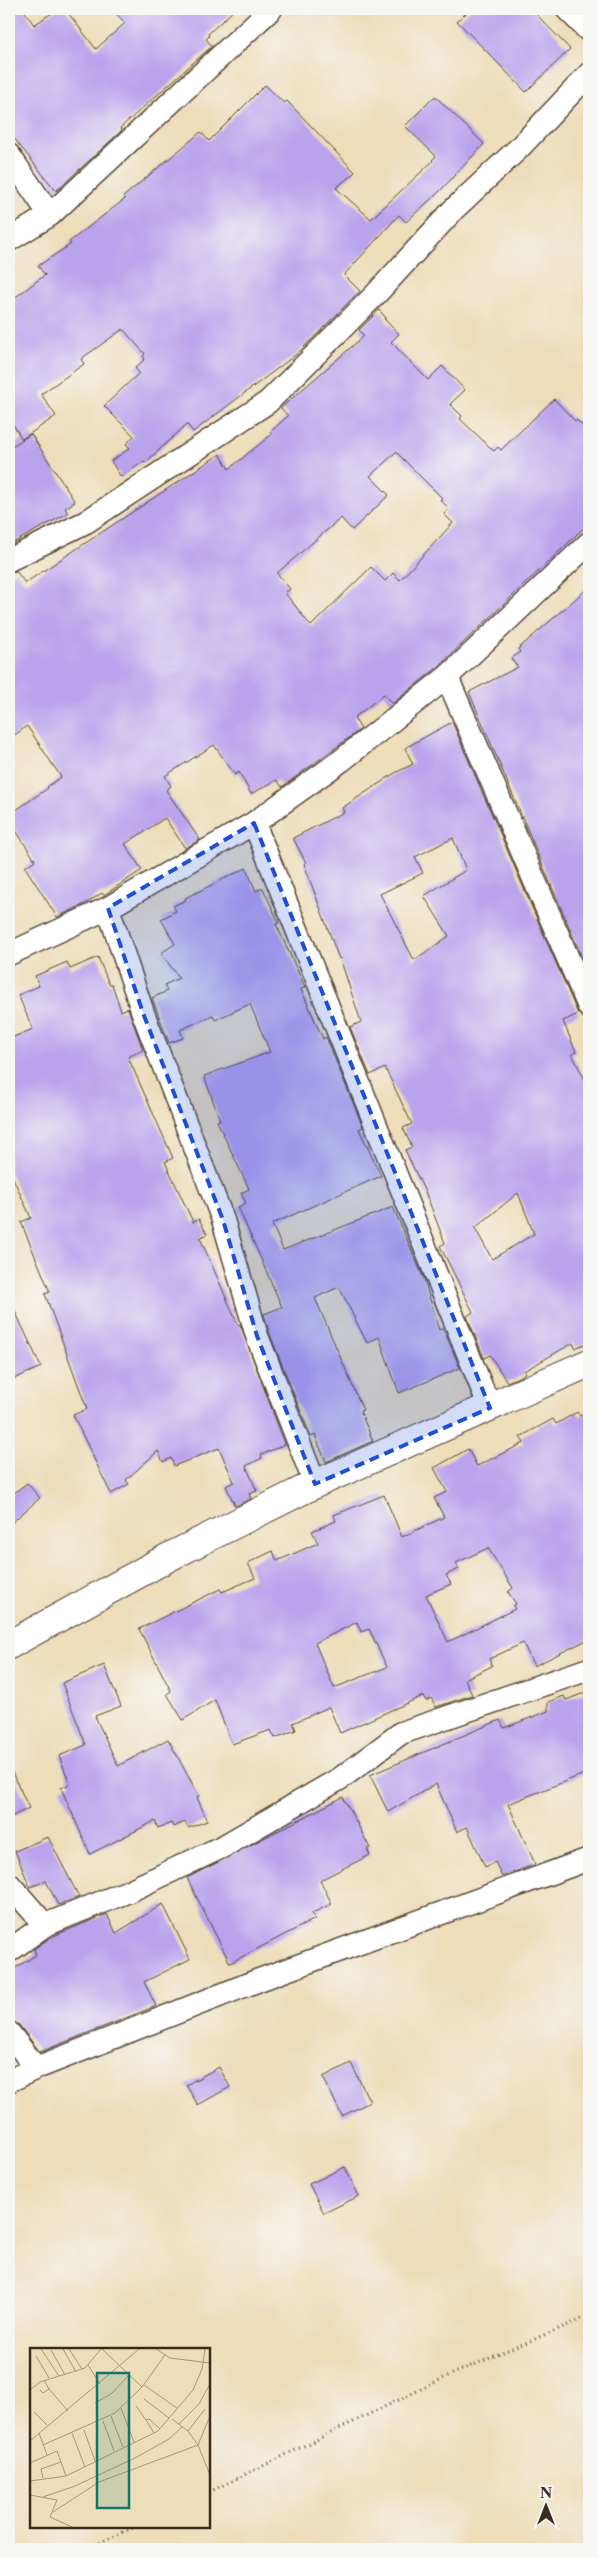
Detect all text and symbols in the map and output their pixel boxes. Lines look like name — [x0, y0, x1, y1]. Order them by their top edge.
inset map — [30, 2348, 210, 2528]
north arrow — [520, 2480, 570, 2530]
text: N — [540, 2484, 552, 2502]

